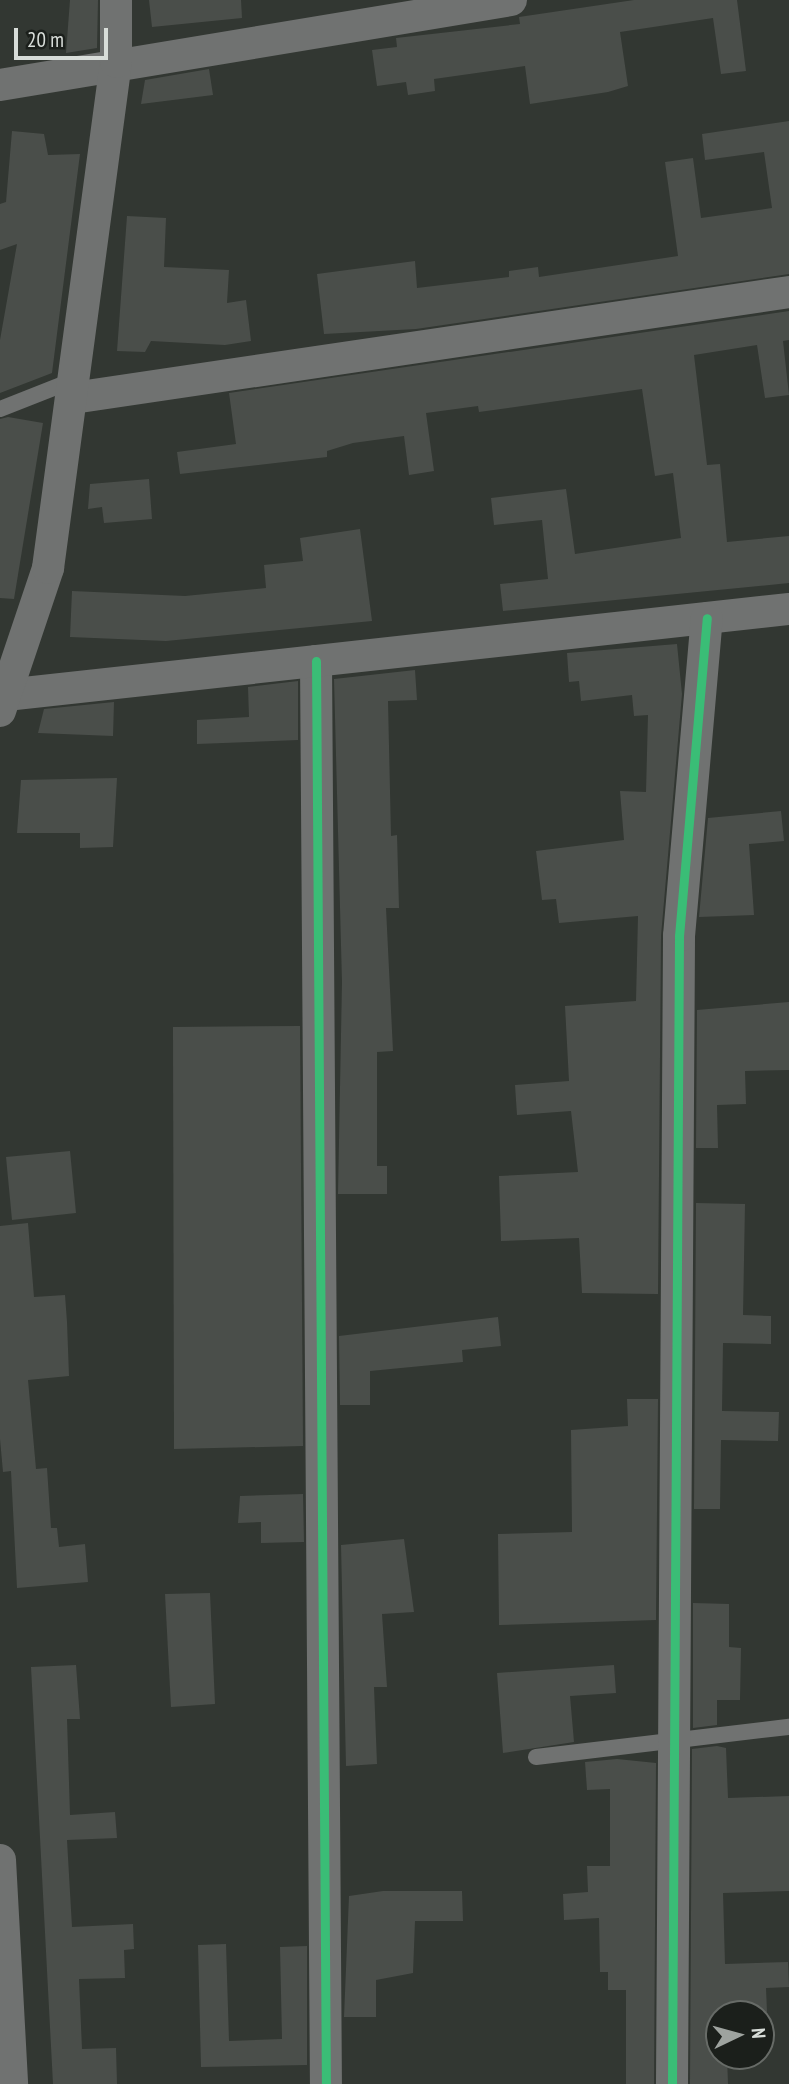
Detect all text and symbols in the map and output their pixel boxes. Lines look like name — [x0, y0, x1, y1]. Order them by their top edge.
scale bar — [18, 14, 112, 58]
text: 20 m — [27, 26, 64, 53]
north arrow — [705, 2000, 775, 2070]
text: N — [747, 2027, 771, 2039]

